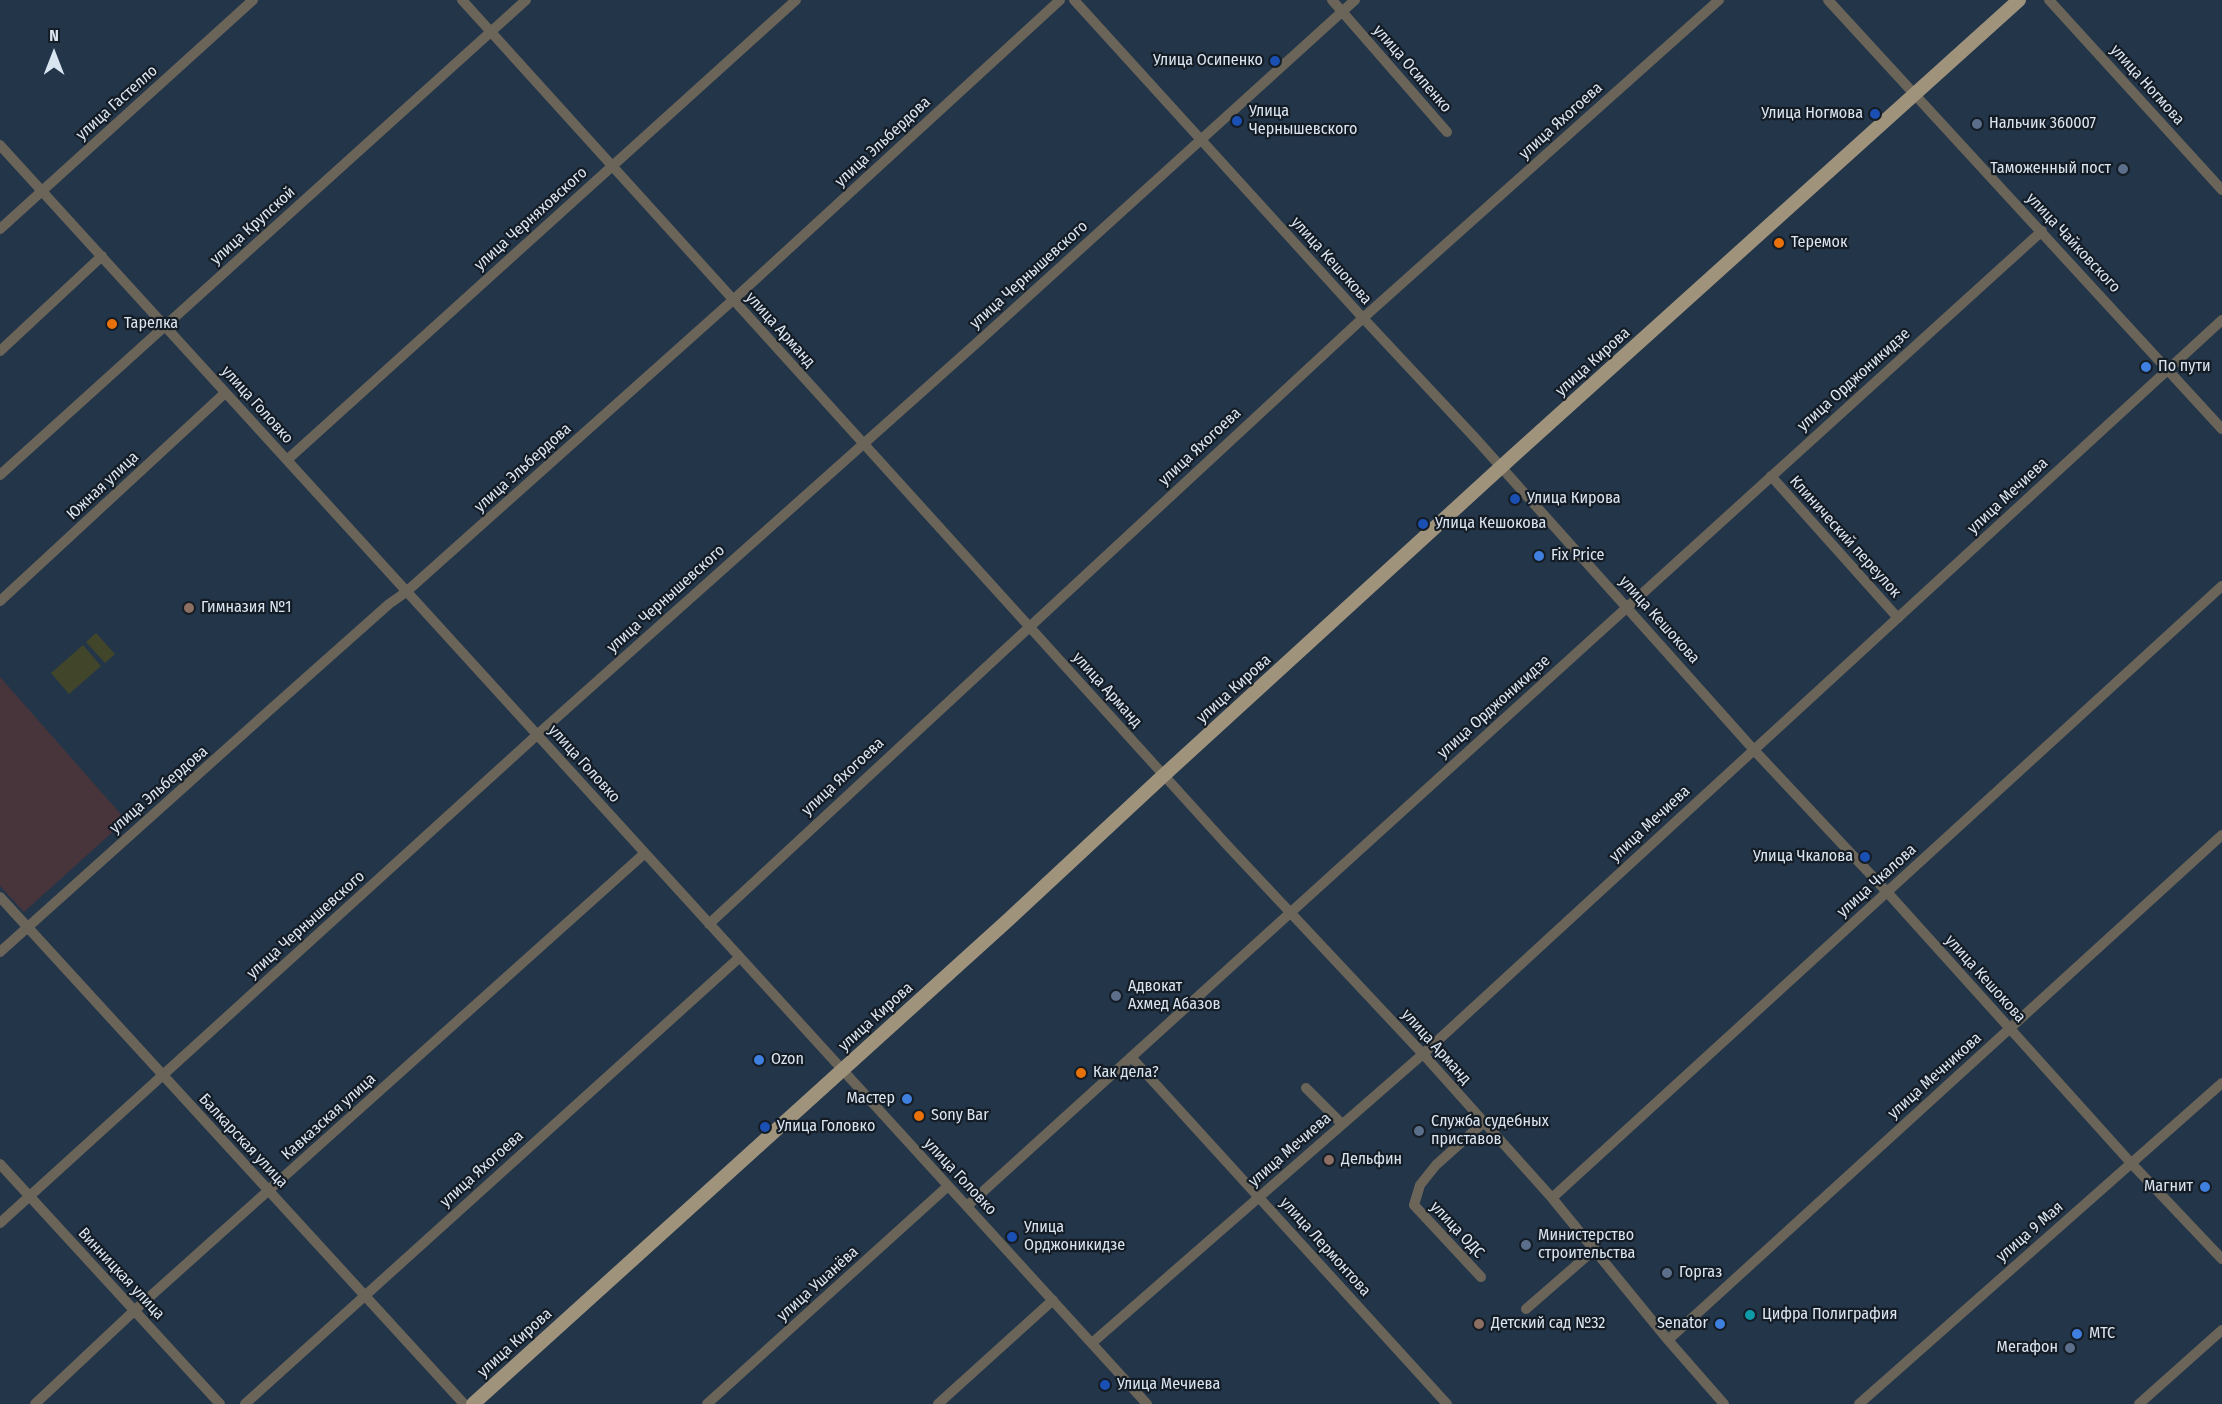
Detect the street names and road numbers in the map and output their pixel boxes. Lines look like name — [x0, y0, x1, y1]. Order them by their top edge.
street label: улица Осипенко — [1369, 21, 1455, 117]
street label: улица Ногмова — [2106, 41, 2188, 129]
street label: улица Гастелло — [72, 61, 162, 145]
street label: улица Яхогоева — [1515, 78, 1607, 164]
street label: улица Эльбердова — [831, 93, 935, 191]
street label: улица Черняховского — [470, 163, 592, 275]
street label: улица Крупской — [207, 183, 299, 269]
street label: улица Чайковского — [2022, 189, 2124, 297]
street label: улица Кешокова — [1287, 213, 1375, 309]
street label: улица Чернышевского — [966, 217, 1092, 333]
street label: улица Арманд — [741, 288, 819, 372]
street label: улица Кирова — [1552, 324, 1634, 400]
street label: улица Орджоникидзе — [1794, 324, 1914, 436]
street label: улица Головко — [217, 362, 297, 448]
street label: улица Яхогоева — [1155, 404, 1245, 490]
street label: улица Эльбердова — [471, 419, 575, 517]
street label: Южная улица — [63, 448, 143, 524]
street label: улица Мечиева — [1964, 454, 2052, 538]
street label: Клинический переулок — [1785, 472, 1905, 602]
street label: улица Чернышевского — [603, 541, 729, 657]
street label: улица Кешокова — [1615, 572, 1703, 668]
street label: улица Арманд — [1068, 648, 1146, 732]
street label: улица Кирова — [1193, 651, 1275, 727]
street label: улица Орджоникидзе — [1434, 651, 1554, 763]
street label: улица Головко — [544, 721, 624, 807]
street label: улица Яхогоева — [798, 734, 888, 820]
street label: улица Эльбердова — [106, 742, 212, 838]
street label: улица Мечиева — [1606, 782, 1694, 866]
street label: улица Чкалова — [1833, 840, 1921, 922]
street label: улица Чернышевского — [243, 867, 369, 983]
street label: улица Кешокова — [1941, 931, 2029, 1027]
street label: улица Кирова — [835, 979, 917, 1055]
street label: улица Арманд — [1397, 1005, 1475, 1089]
street label: улица Мечникова — [1884, 1029, 1986, 1123]
street label: Кавказская улица — [278, 1070, 380, 1164]
street label: Балкарская улица — [194, 1090, 292, 1192]
street label: улица Мечиева — [1245, 1109, 1335, 1191]
street label: улица Яхогоева — [436, 1126, 528, 1212]
street label: улица Головко — [919, 1134, 1001, 1220]
street label: улица Лермонтова — [1276, 1194, 1374, 1300]
street label: улица ОДС — [1426, 1198, 1488, 1262]
street label: улица 9 Мая — [1993, 1198, 2067, 1266]
street label: Винницкая улица — [74, 1224, 168, 1324]
street label: улица Ушанёва — [773, 1243, 863, 1325]
street label: улица Кирова — [474, 1305, 556, 1381]

